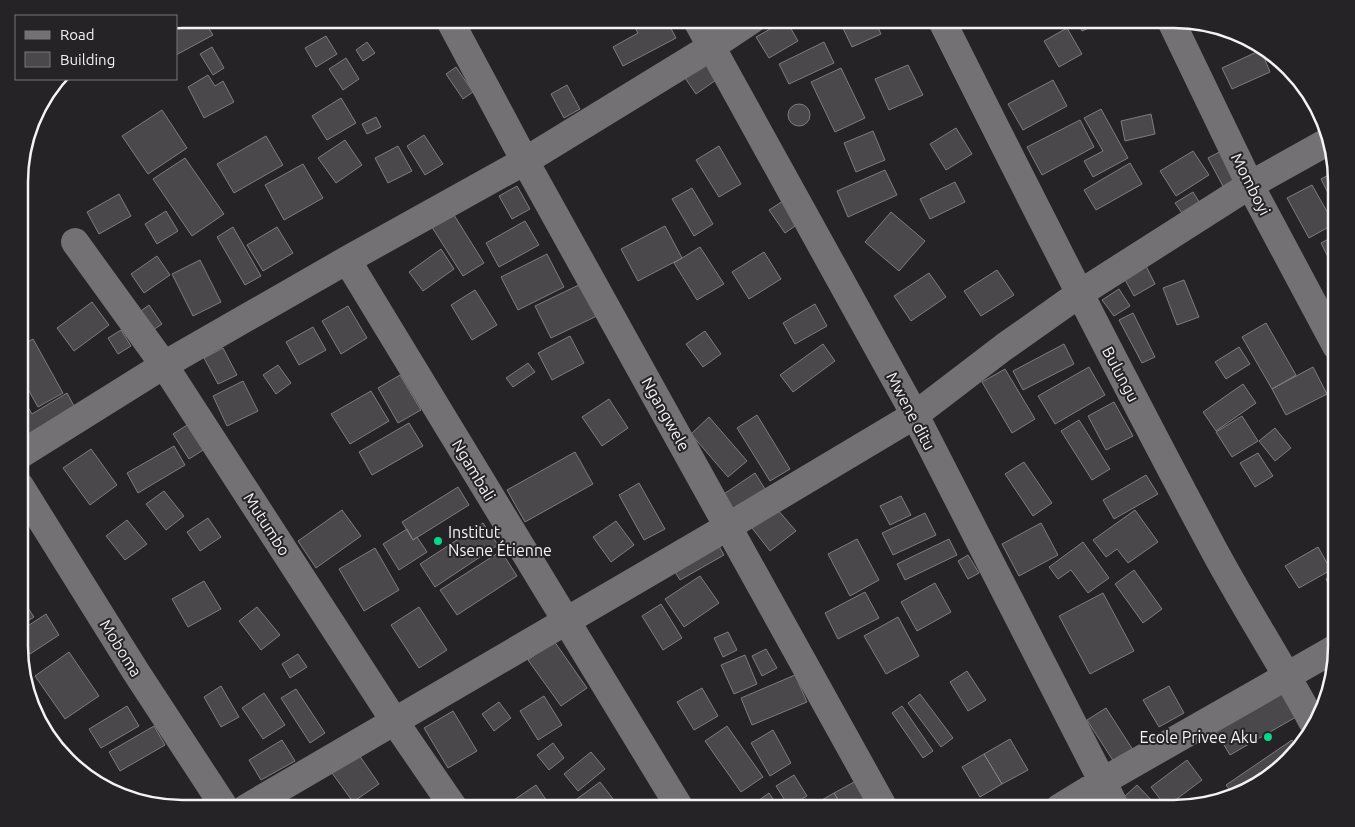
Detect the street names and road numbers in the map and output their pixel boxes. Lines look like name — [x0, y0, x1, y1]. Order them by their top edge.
street label: Momboyi — [1228, 150, 1274, 218]
street label: Bulungu — [1099, 343, 1143, 405]
street label: Mwene ditu — [883, 369, 939, 453]
street label: Ngangwele — [638, 374, 694, 454]
street label: Ngambali — [449, 436, 499, 504]
street label: Mutumbo — [240, 489, 294, 559]
street label: Moboma — [96, 616, 146, 680]

